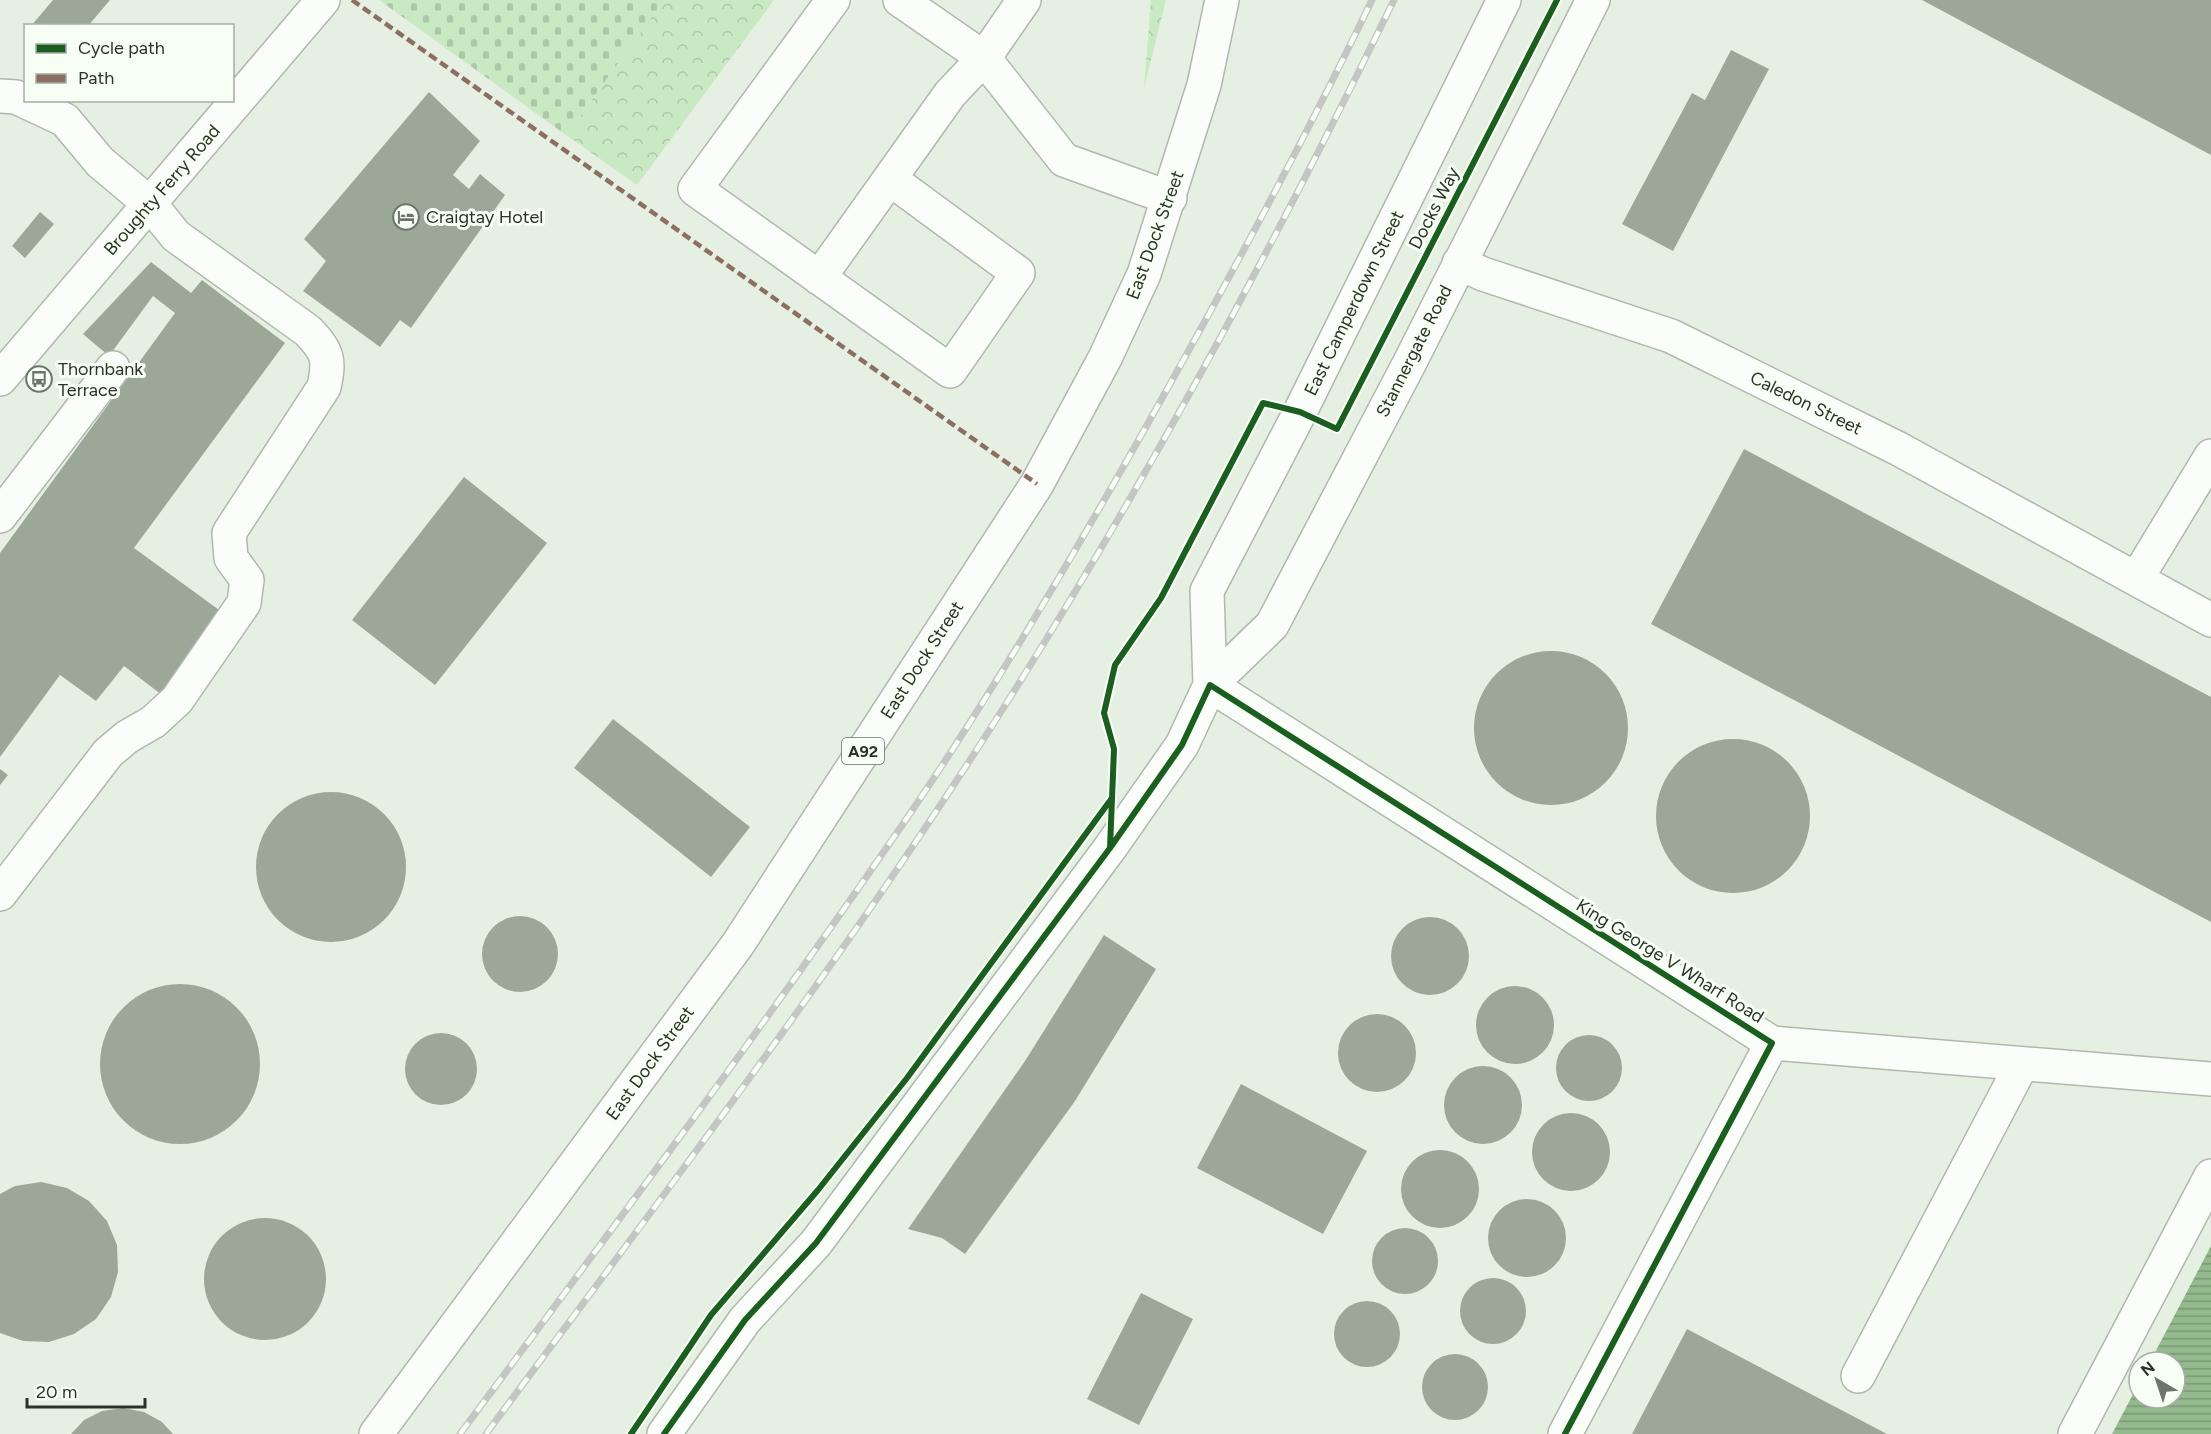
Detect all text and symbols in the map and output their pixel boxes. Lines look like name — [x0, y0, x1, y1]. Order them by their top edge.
legend — [24, 24, 234, 102]
text: Cycle path — [78, 37, 165, 59]
text: Path — [78, 67, 114, 89]
street label: Broughty Ferry Road — [99, 120, 225, 260]
street label: Docks Way — [1404, 163, 1464, 253]
street label: East Dock Street — [1121, 167, 1189, 302]
hotel icon: Craigtay Hotel — [391, 202, 421, 232]
place label: Craigtay Hotel — [426, 206, 543, 228]
street label: East Camperdown Street — [1300, 207, 1409, 399]
street label: Stannergate Road — [1371, 281, 1457, 421]
place label: Thornbank Terrace — [58, 358, 143, 401]
bus stop icon: Thornbank Terrace — [24, 364, 54, 394]
street label: Caledon Street — [1746, 366, 1866, 440]
street label: East Dock Street — [876, 597, 968, 723]
road number: A92 — [842, 738, 884, 764]
street label: King George V Wharf Road — [1572, 894, 1768, 1028]
street label: East Dock Street — [601, 1002, 699, 1124]
north arrow — [2127, 1350, 2187, 1410]
text: N — [2137, 1357, 2159, 1380]
scale bar — [27, 1371, 146, 1409]
text: 20 m — [36, 1381, 77, 1403]

